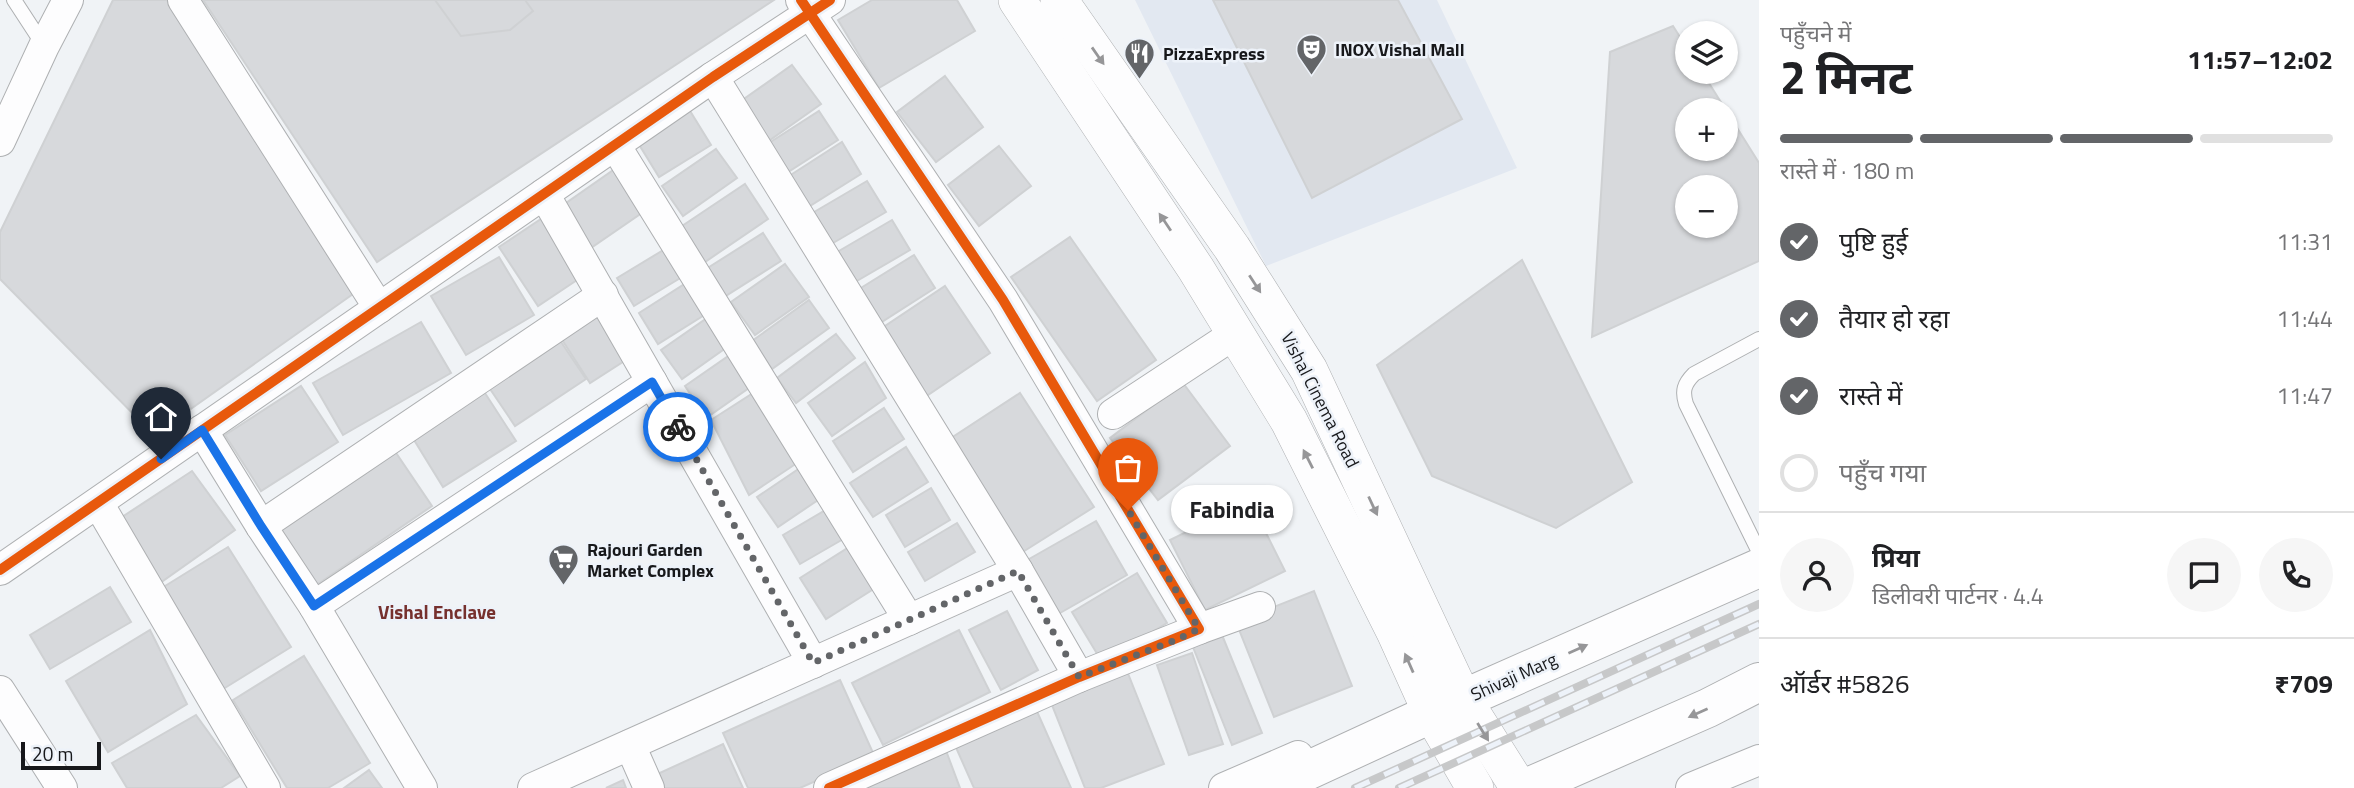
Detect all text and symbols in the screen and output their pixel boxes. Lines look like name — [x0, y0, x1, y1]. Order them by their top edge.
text: पहुँचने में — [1780, 16, 1851, 51]
map controls — [1675, 21, 1738, 238]
button: layers — [1675, 21, 1738, 84]
theatre icon: INOX Vishal Mall — [1295, 33, 1329, 77]
place label: INOX Vishal Mall — [1335, 36, 1465, 63]
restaurant icon: PizzaExpress — [1123, 37, 1157, 81]
place label: PizzaExpress — [1163, 40, 1265, 67]
text: 11:57–12:02 — [2187, 40, 2333, 79]
text: 2 मिनट — [1780, 42, 1912, 112]
one-way arrow — [1091, 47, 1105, 65]
button: + — [1675, 98, 1738, 161]
text: रास्ते में · 180 m — [1780, 153, 1914, 188]
button: − — [1675, 175, 1738, 238]
one-way arrow — [1159, 213, 1172, 232]
text: पुष्टि हुई — [1839, 222, 1908, 261]
icon: check — [1780, 223, 1818, 261]
text: 11:31 — [2276, 224, 2333, 259]
one-way arrow — [1248, 274, 1261, 293]
text: तैयार हो रहा — [1839, 299, 1949, 338]
icon: check — [1780, 300, 1818, 338]
text: 11:44 — [2276, 301, 2333, 336]
street label: Vishal Cinema Road — [1275, 327, 1366, 472]
text: रास्ते में — [1839, 376, 1903, 415]
icon: check — [1780, 377, 1818, 415]
text: 11:47 — [2276, 378, 2333, 413]
pin — [131, 387, 191, 459]
courier — [643, 392, 713, 462]
icon: home — [142, 398, 180, 436]
icon: bike — [659, 408, 697, 446]
pin — [1098, 438, 1158, 510]
icon: bag — [1109, 449, 1147, 487]
one-way arrow — [1303, 449, 1314, 469]
text: पहुँच गया — [1839, 453, 1926, 492]
callout: Fabindia — [1170, 486, 1292, 534]
text: Fabindia — [1189, 492, 1275, 527]
one-way arrow — [1367, 496, 1378, 516]
place label: Rajouri Garden Market Complex — [587, 536, 714, 584]
button: person — [1780, 538, 1854, 612]
text: प्रिया — [1872, 538, 1920, 577]
button: chat — [2167, 538, 2241, 612]
button: phone — [2259, 538, 2333, 612]
supermarket icon: Rajouri Garden Market Complex — [547, 543, 581, 587]
text: डिलीवरी पार्टनर · 4.4 — [1872, 578, 2044, 613]
district label: Vishal Enclave — [378, 597, 496, 626]
one-way arrow — [1567, 643, 1588, 654]
street label: Shivaji Marg — [1466, 645, 1561, 708]
one-way arrow — [1403, 653, 1415, 673]
text: ऑर्डर #5826 — [1780, 664, 1910, 703]
text: ₹709 — [2274, 664, 2333, 703]
one-way arrow — [1687, 707, 1708, 718]
one-way arrow — [1477, 722, 1490, 742]
scale bar — [21, 739, 102, 771]
text: 20 m — [32, 739, 73, 768]

